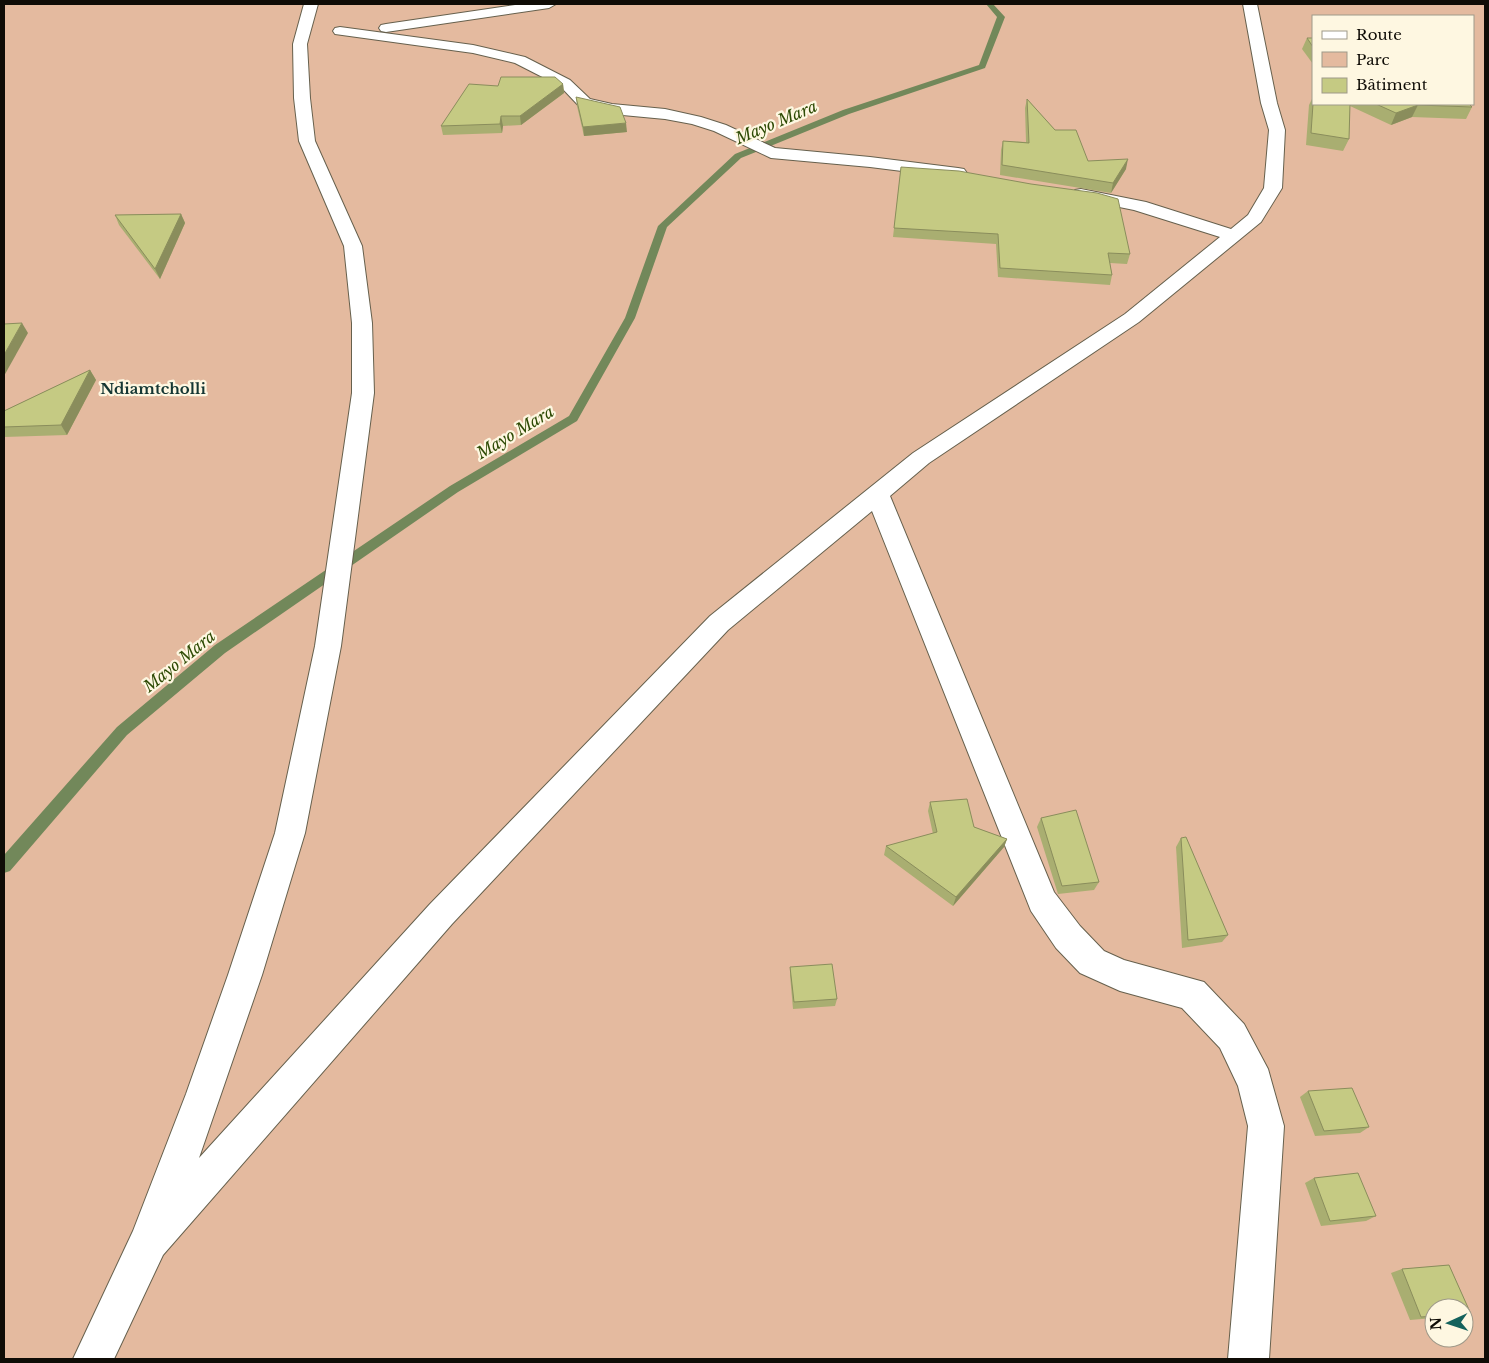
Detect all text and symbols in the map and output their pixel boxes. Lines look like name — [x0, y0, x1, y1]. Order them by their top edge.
legend — [1312, 15, 1474, 105]
text: Route — [1356, 25, 1402, 44]
text: Parc — [1356, 50, 1389, 69]
text: Bâtiment — [1356, 75, 1428, 94]
water label: Mayo Mara — [731, 96, 820, 149]
district label: Ndiamtcholli — [100, 379, 206, 398]
water label: Mayo Mara — [472, 401, 557, 463]
water label: Mayo Mara — [138, 626, 219, 697]
north arrow — [1424, 1298, 1474, 1348]
text: N — [1427, 1317, 1445, 1331]

